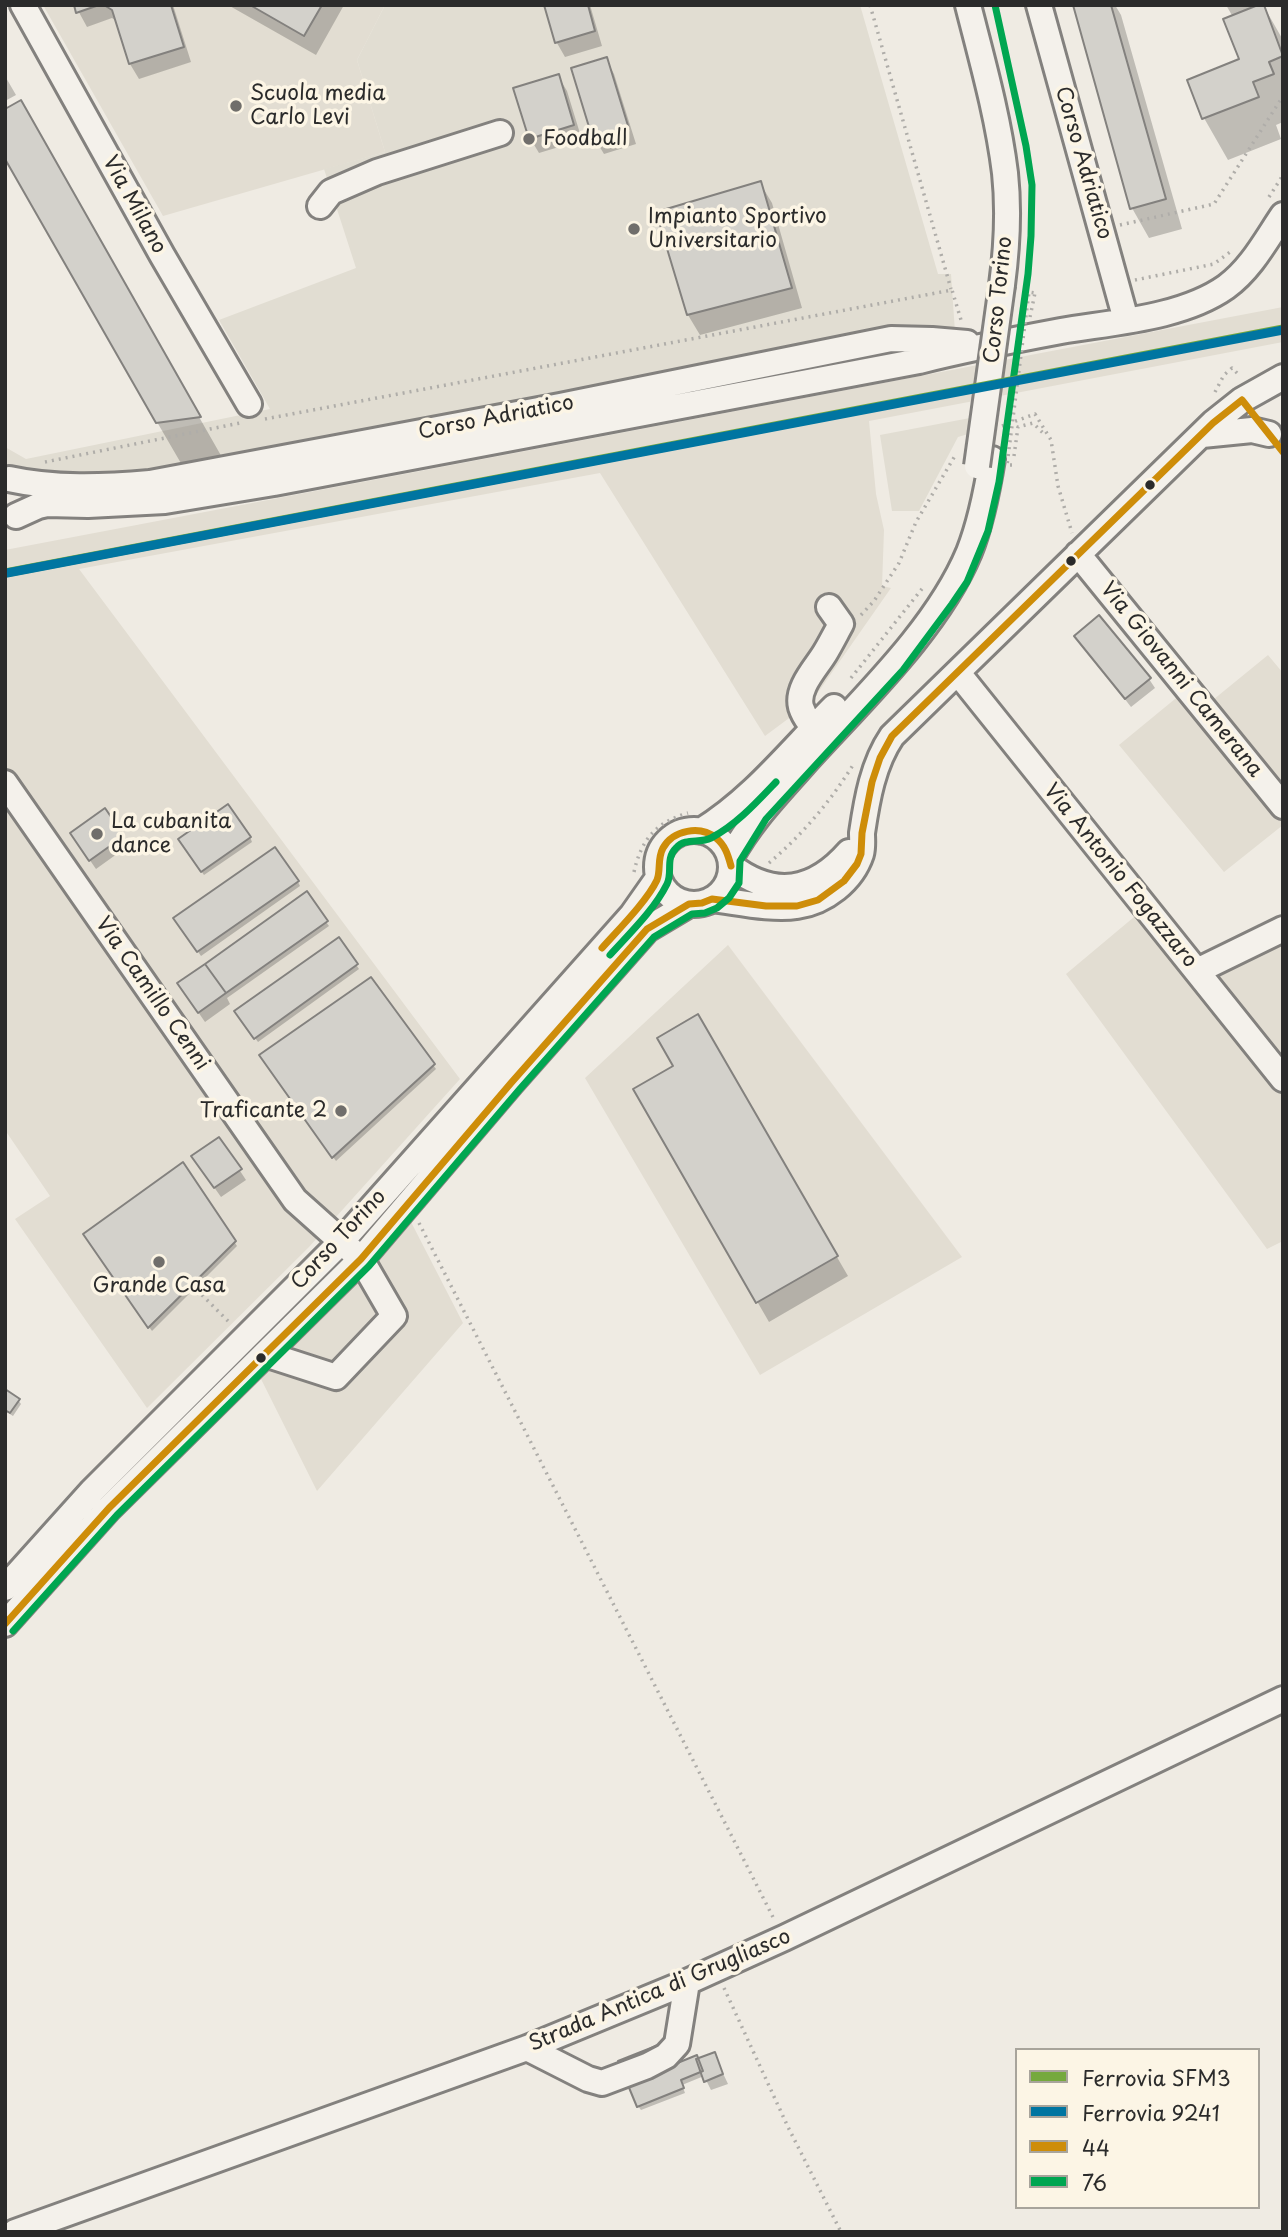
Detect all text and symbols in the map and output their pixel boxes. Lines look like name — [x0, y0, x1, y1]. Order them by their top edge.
place label: Scuola media Carlo Levi — [250, 81, 385, 131]
street label: Corso Adriatico — [1049, 84, 1117, 242]
marker: Scuola media Carlo Levi — [228, 98, 244, 114]
place label: Foodball — [543, 126, 628, 152]
marker: Foodball — [521, 131, 537, 147]
street label: Via Milano — [97, 152, 171, 258]
place label: Impianto Sportivo Universitario — [648, 204, 827, 254]
marker: Impianto Sportivo Universitario — [626, 221, 642, 237]
street label: Corso Torino — [980, 235, 1018, 365]
street label: Corso Adriatico — [416, 391, 576, 445]
unlabelled marker — [1143, 478, 1157, 492]
unlabelled marker — [1064, 554, 1078, 568]
street label: Via Giovanni Camerana — [1095, 577, 1267, 783]
street label: Via Antonio Fogazzaro — [1038, 779, 1202, 973]
place label: La cubanita dance — [111, 809, 231, 859]
marker: La cubanita dance — [89, 826, 105, 842]
street label: Via Camillo Cenni — [90, 913, 214, 1075]
place label: Traficante 2 — [200, 1098, 327, 1124]
marker: Traficante 2 — [333, 1103, 349, 1119]
street label: Corso Torino — [286, 1185, 392, 1295]
marker: Grande Casa — [151, 1254, 167, 1270]
place label: Grande Casa — [93, 1273, 225, 1299]
unlabelled marker — [254, 1351, 268, 1365]
street label: Strada Antica di Grugliasco — [525, 1924, 795, 2058]
legend — [1015, 2048, 1260, 2209]
text: Ferrovia SFM3 — [1082, 2061, 1231, 2093]
text: Ferrovia 9241 — [1082, 2096, 1220, 2128]
text: 44 — [1082, 2131, 1110, 2163]
text: 76 — [1082, 2166, 1107, 2198]

